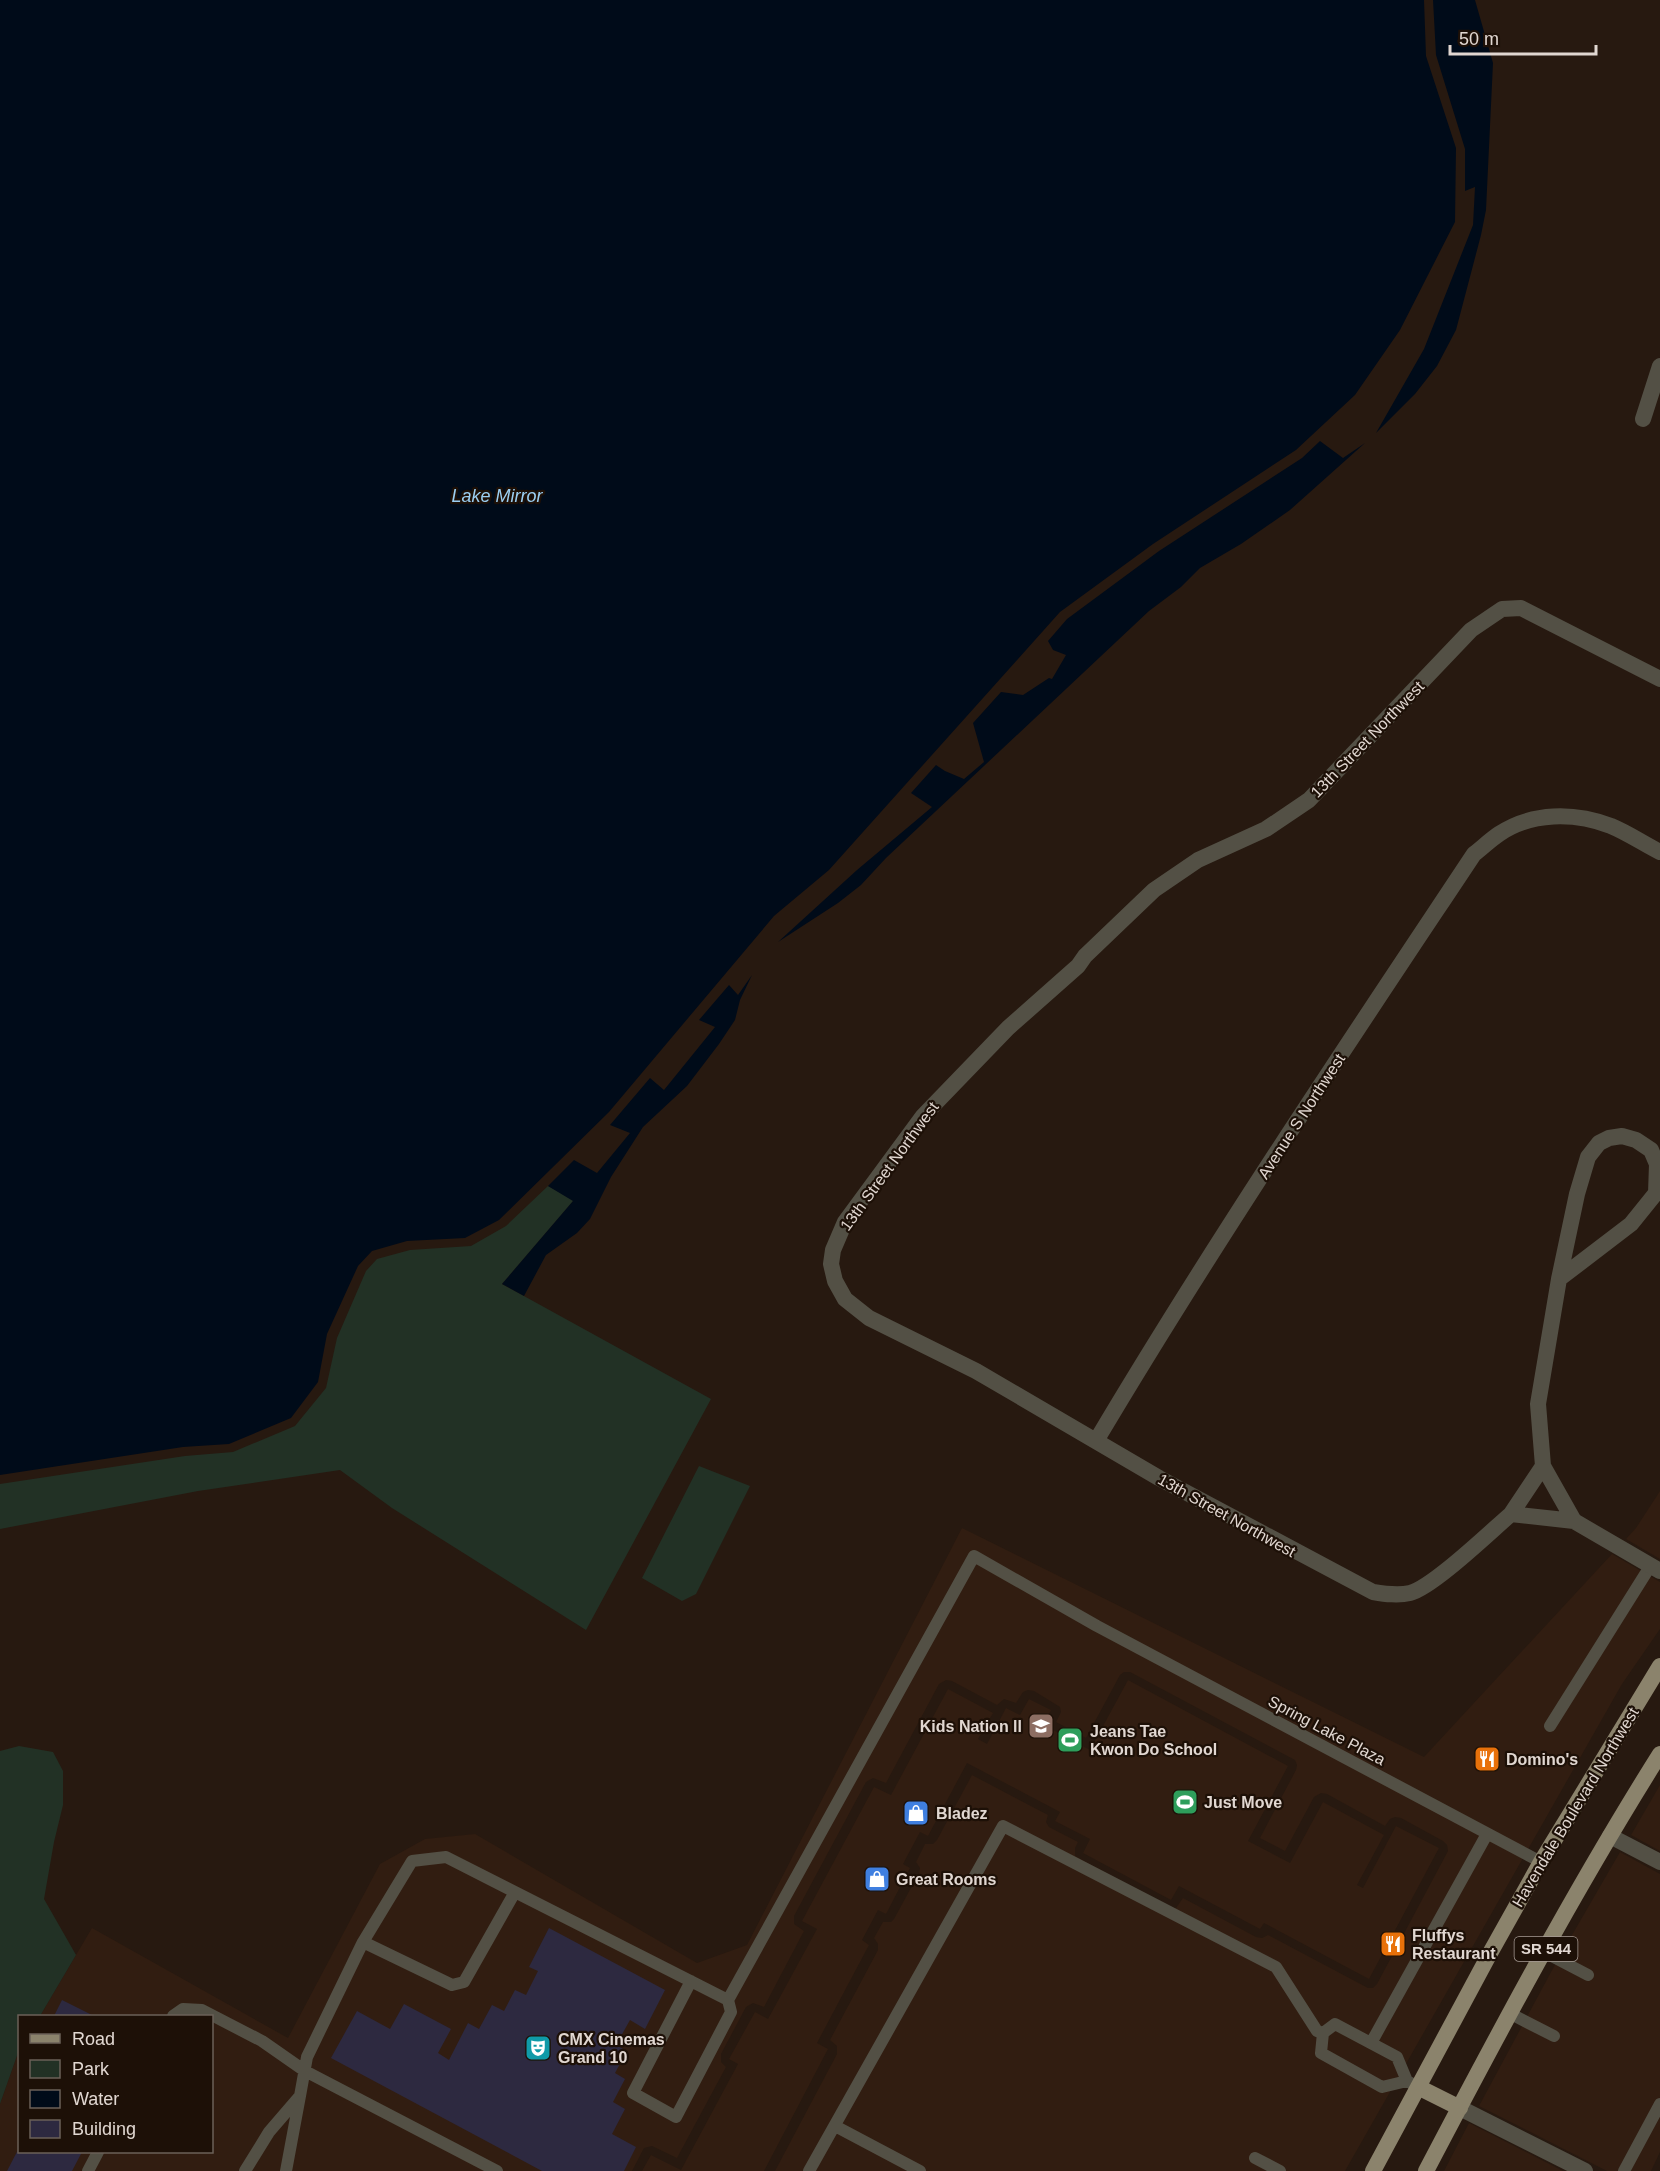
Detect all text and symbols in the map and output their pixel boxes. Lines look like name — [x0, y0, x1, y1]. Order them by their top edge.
scale bar — [1450, 18, 1596, 56]
text: 50 m — [1459, 29, 1499, 49]
water label: Lake Mirror — [451, 486, 544, 506]
street label: 13th Street Northwest — [1307, 677, 1428, 801]
street label: Avenue S Northwest — [1255, 1050, 1348, 1182]
street label: 13th Street Northwest — [837, 1098, 942, 1234]
street label: 13th Street Northwest — [1155, 1470, 1299, 1561]
street label: Spring Lake Plaza — [1265, 1692, 1388, 1768]
street label: Havendale Boulevard Northwest — [1509, 1704, 1642, 1910]
school or university icon: Kids Nation ll — [1026, 1711, 1056, 1741]
place label: Kids Nation ll — [920, 1718, 1022, 1735]
place label: Jeans Tae Kwon Do School — [1090, 1723, 1217, 1758]
sports icon: Jeans Tae Kwon Do School — [1055, 1725, 1085, 1755]
restaurant icon: Domino's — [1472, 1744, 1502, 1774]
place label: Domino's — [1506, 1751, 1578, 1768]
sports icon: Just Move — [1170, 1787, 1200, 1817]
place label: Just Move — [1204, 1794, 1282, 1811]
shop icon: Bladez — [901, 1798, 931, 1828]
place label: Bladez — [936, 1805, 988, 1822]
shop icon: Great Rooms — [862, 1864, 892, 1894]
place label: Great Rooms — [896, 1871, 997, 1888]
place label: Fluffys Restaurant — [1412, 1927, 1496, 1962]
restaurant icon: Fluffys Restaurant — [1378, 1929, 1408, 1959]
road number: SR 544 — [1514, 1937, 1578, 1961]
legend — [18, 2015, 213, 2153]
text: Road — [72, 2029, 115, 2049]
place label: CMX Cinemas Grand 10 — [558, 2031, 665, 2066]
theatre icon: CMX Cinemas Grand 10 — [523, 2033, 553, 2063]
text: Park — [72, 2059, 110, 2079]
text: Water — [72, 2089, 119, 2109]
text: Building — [72, 2119, 136, 2139]

